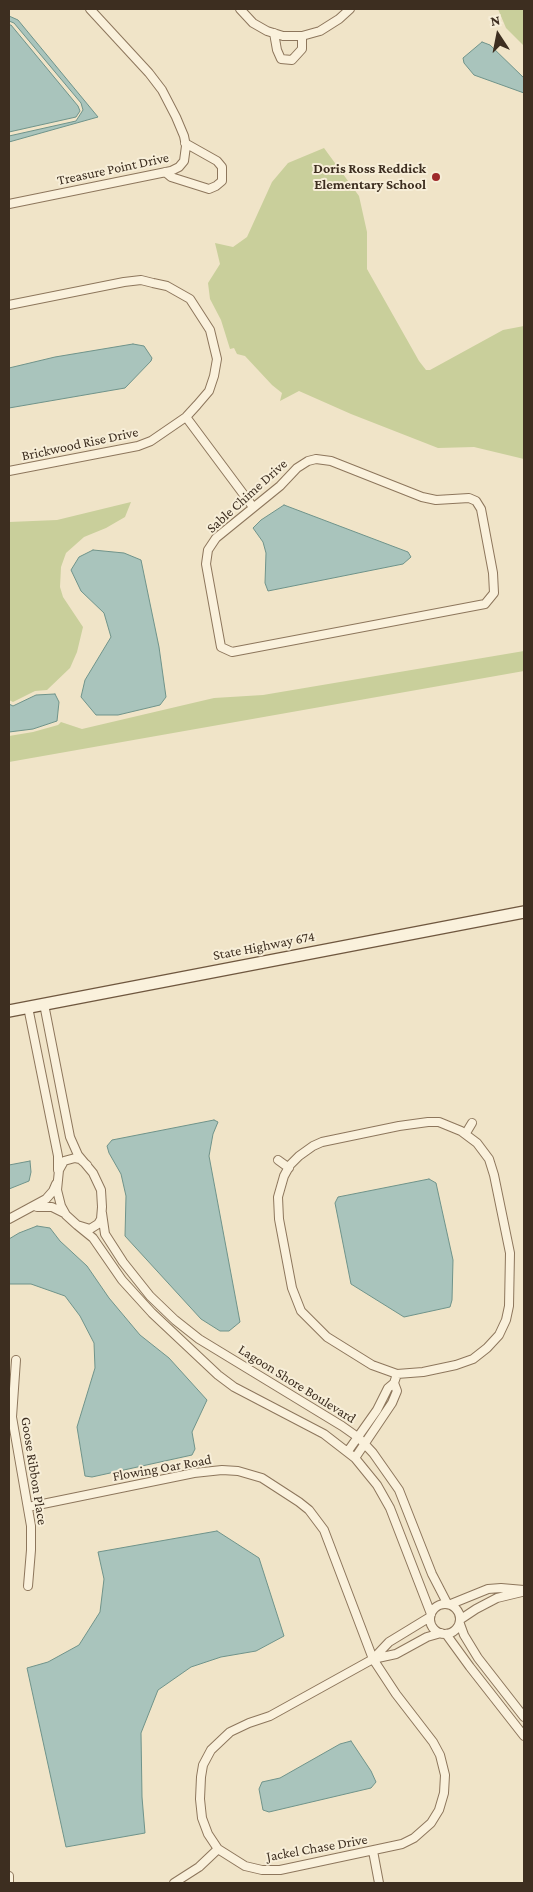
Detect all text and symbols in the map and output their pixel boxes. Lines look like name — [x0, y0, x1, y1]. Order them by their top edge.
north arrow — [473, 10, 523, 60]
text: N — [489, 12, 501, 29]
street label: Treasure Point Drive — [56, 149, 170, 189]
place label: Doris Ross Reddick Elementary School — [313, 161, 426, 193]
marker: Doris Ross Reddick Elementary School — [430, 171, 442, 183]
street label: Brickwood Rise Drive — [20, 423, 140, 465]
street label: Sable Chime Drive — [203, 455, 291, 537]
street label: State Highway 674 — [212, 928, 316, 964]
street label: Lagoon Shore Boulevard — [235, 1341, 359, 1427]
street label: Goose Ribbon Place — [17, 1416, 51, 1526]
street label: Flowing Oar Road — [111, 1451, 213, 1485]
street label: Jackel Chase Drive — [265, 1831, 369, 1865]

